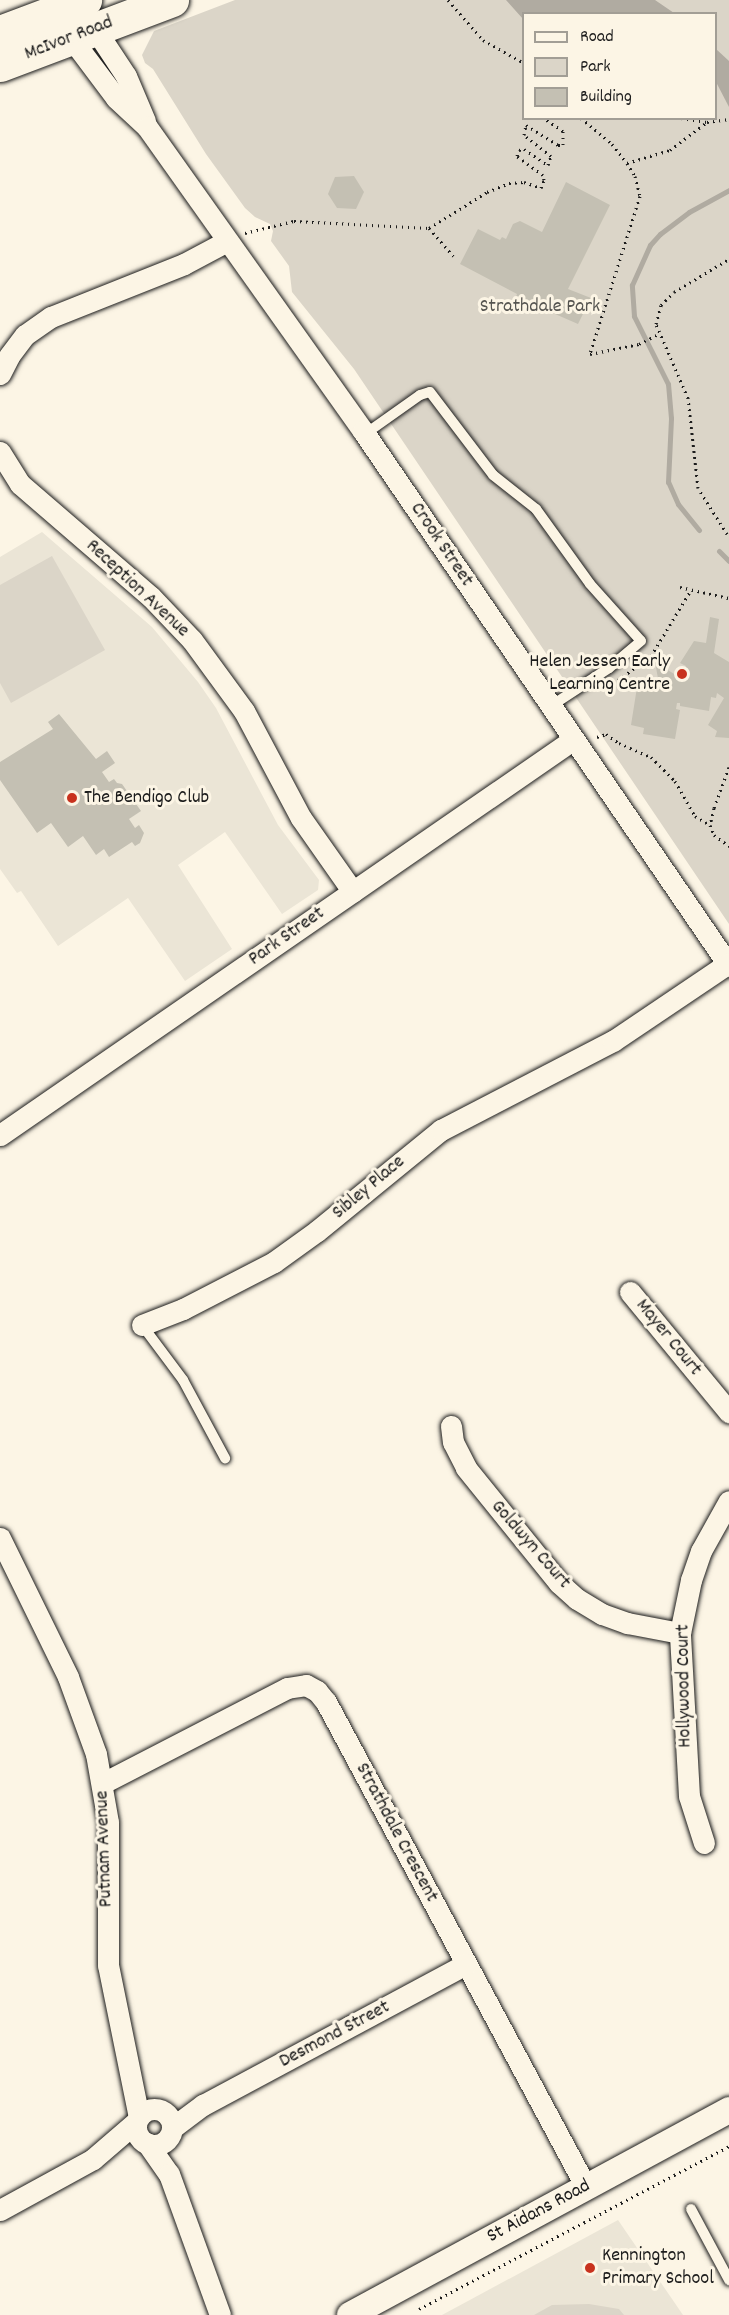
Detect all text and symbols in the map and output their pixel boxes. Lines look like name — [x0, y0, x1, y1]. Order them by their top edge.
street label: McIvor Road — [21, 11, 117, 67]
legend — [522, 12, 717, 120]
text: Road — [580, 25, 614, 50]
text: Park — [580, 55, 611, 80]
text: Building — [580, 85, 632, 110]
park label: Strathdale Park — [480, 295, 600, 319]
street label: Crook Street — [404, 498, 478, 592]
street label: Reception Avenue — [80, 535, 194, 643]
place label: Helen Jessen Early Learning Centre — [529, 650, 670, 697]
marker: Helen Jessen Early Learning Centre — [675, 667, 689, 681]
place label: The Bendigo Club — [84, 786, 209, 810]
marker: The Bendigo Club — [65, 791, 79, 805]
street label: Park Street — [244, 902, 330, 972]
street label: Sibley Place — [328, 1151, 410, 1225]
street label: Mayer Court — [630, 1295, 706, 1381]
street label: Goldwyn Court — [485, 1496, 575, 1594]
street label: Hollywood Court — [672, 1624, 698, 1748]
street label: Strathdale Crescent — [349, 1759, 443, 1907]
street label: Putnam Avenue — [91, 1790, 119, 1908]
street label: Desmond Street — [276, 1996, 394, 2074]
street label: St Aidans Road — [483, 2175, 595, 2249]
place label: Kennington Primary School — [602, 2244, 714, 2291]
marker: Kennington Primary School — [583, 2261, 597, 2275]

